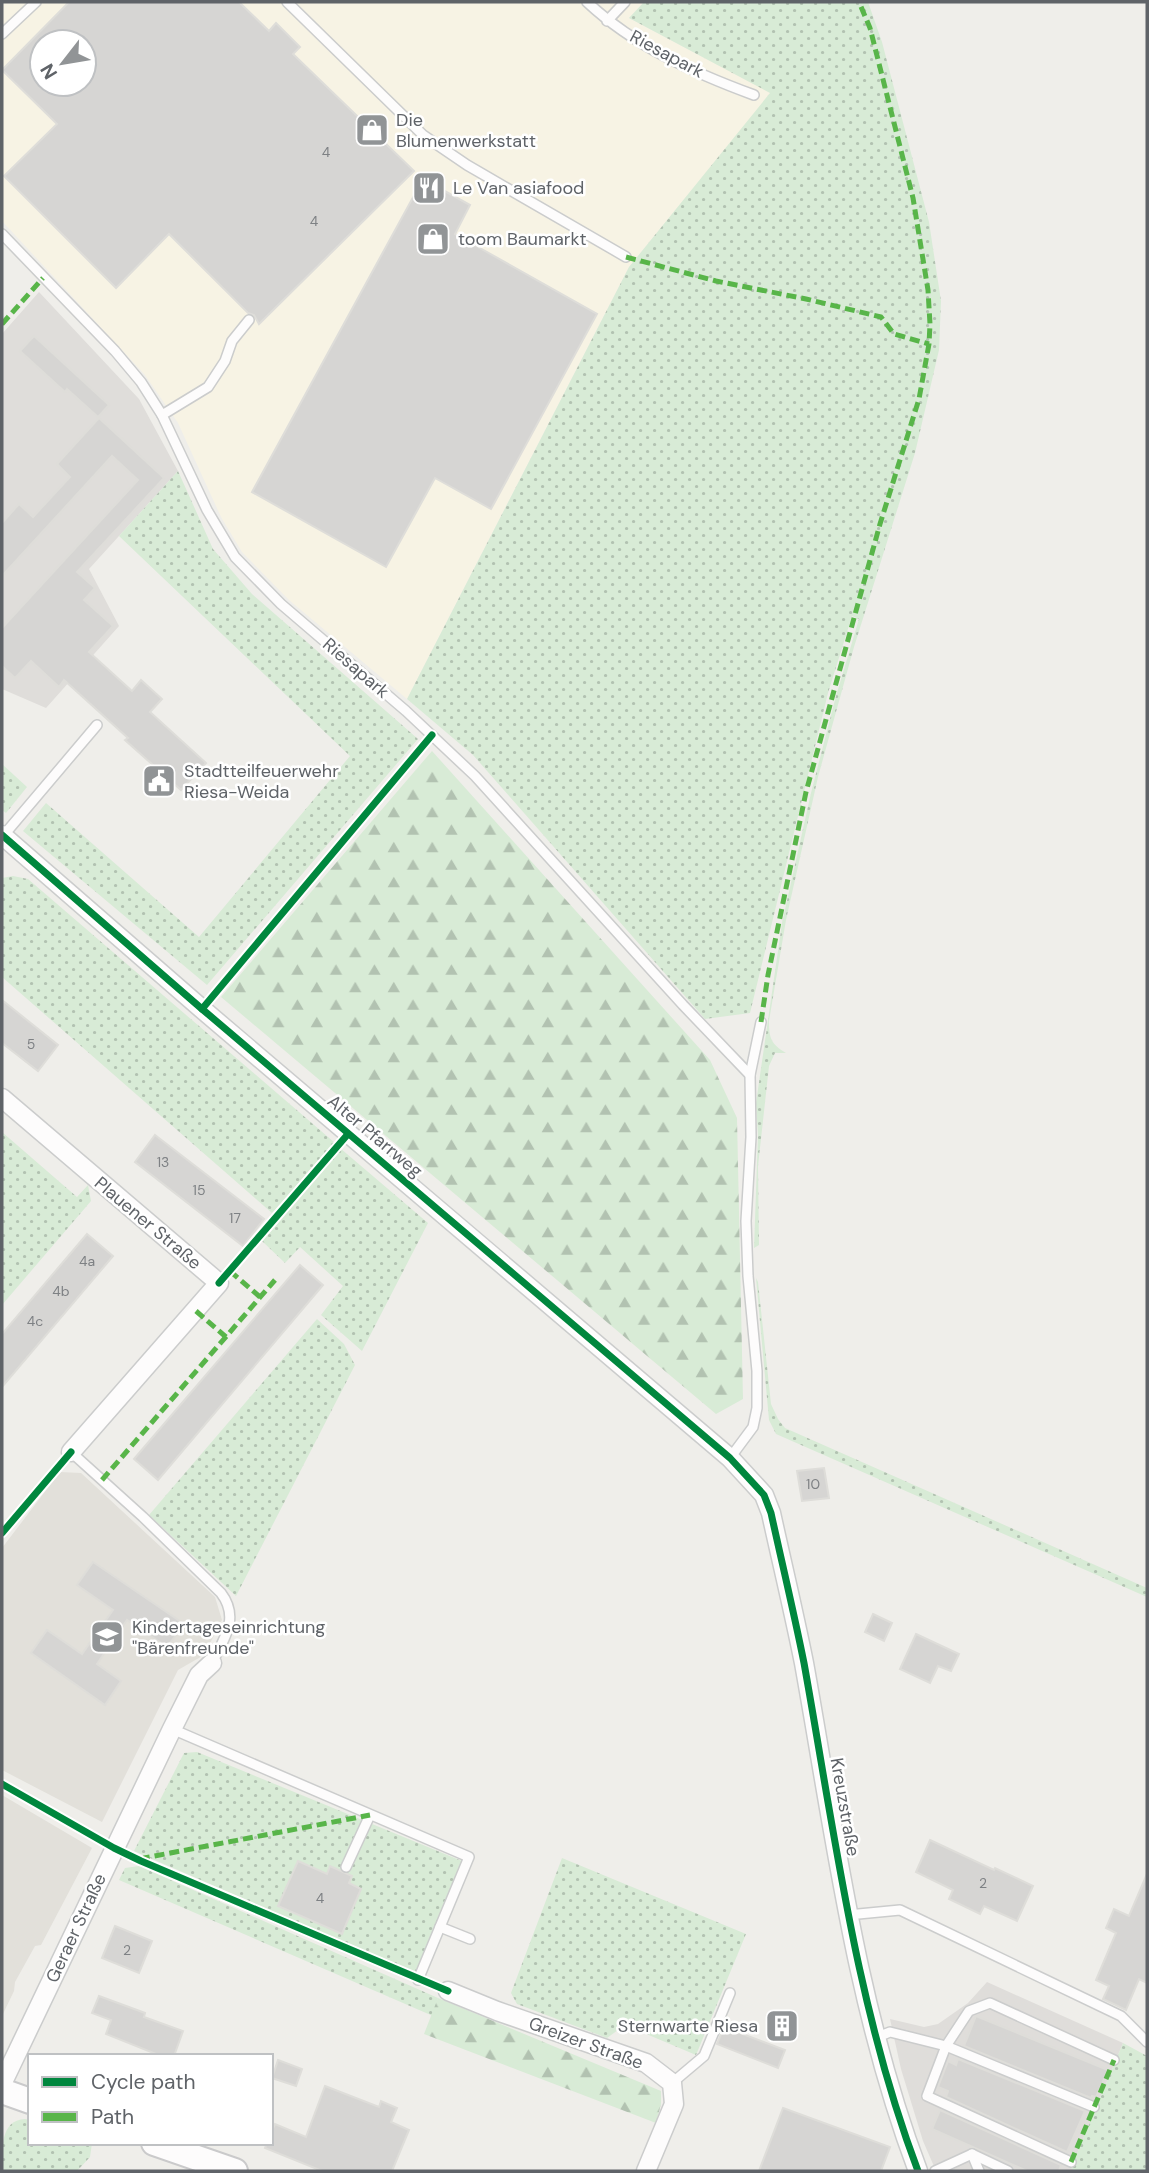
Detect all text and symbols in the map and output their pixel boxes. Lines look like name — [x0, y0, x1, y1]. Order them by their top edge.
street label: Riesapark — [626, 24, 708, 84]
north arrow — [28, 28, 98, 98]
text: N — [35, 59, 63, 84]
place label: Die Blumenwerkstatt — [396, 108, 536, 153]
shop icon: Die Blumenwerkstatt — [353, 111, 391, 149]
house number: 4 — [322, 143, 331, 161]
restaurant icon: Le Van asiafood — [410, 169, 448, 207]
place label: Le Van asiafood — [453, 176, 584, 200]
house number: 4 — [310, 212, 319, 230]
shop icon: toom Baumarkt — [414, 220, 452, 258]
place label: toom Baumarkt — [458, 227, 587, 251]
street label: Riesapark — [318, 632, 394, 704]
place label: Stadtteilfeuerwehr Riesa-Weida — [184, 759, 339, 804]
public building icon: Stadtteilfeuerwehr Riesa-Weida — [140, 762, 178, 800]
house number: 5 — [27, 1035, 35, 1053]
street label: Alter Pfarrweg — [322, 1089, 428, 1183]
house number: 13 — [157, 1153, 169, 1171]
street label: Plauener Straße — [89, 1171, 207, 1275]
house number: 15 — [193, 1181, 205, 1199]
house number: 17 — [229, 1209, 241, 1227]
house number: 4a — [79, 1252, 95, 1270]
house number: 4b — [52, 1282, 70, 1300]
house number: 4c — [27, 1312, 43, 1330]
house number: 10 — [806, 1475, 820, 1493]
place label: Kindertageseinrichtung "Bärenfreunde" — [132, 1615, 325, 1660]
school or university icon: Kindertageseinrichtung "Bärenfreunde" — [88, 1618, 126, 1656]
street label: Kreuzstraße — [825, 1756, 865, 1858]
street label: Geraer Straße — [40, 1870, 112, 1986]
house number: 2 — [979, 1874, 987, 1892]
house number: 4 — [316, 1889, 325, 1907]
house number: 2 — [123, 1941, 131, 1959]
building icon: Sternwarte Riesa — [763, 2007, 801, 2045]
street label: Greizer Straße — [525, 2011, 647, 2075]
place label: Sternwarte Riesa — [618, 2014, 758, 2038]
legend — [28, 2054, 273, 2145]
text: Cycle path — [91, 2068, 196, 2096]
text: Path — [91, 2103, 134, 2131]

